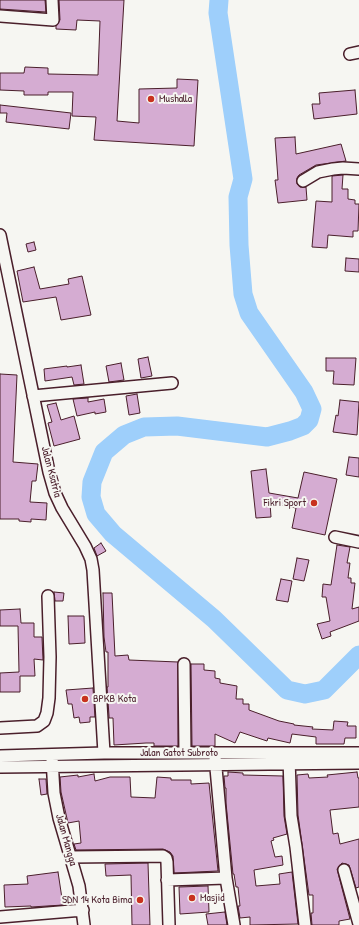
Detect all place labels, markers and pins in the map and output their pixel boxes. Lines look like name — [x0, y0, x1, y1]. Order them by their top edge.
place label: Mushalla — [159, 92, 192, 106]
marker: Mushalla — [146, 94, 156, 104]
place label: Fikri Sport — [263, 496, 306, 510]
marker: Fikri Sport — [309, 498, 319, 508]
place label: BPKB Kota — [93, 692, 136, 706]
marker: BPKB Kota — [80, 694, 90, 704]
place label: Masjid — [200, 891, 224, 905]
place label: SDN 14 Kota Bima — [62, 893, 132, 907]
marker: Masjid — [187, 893, 197, 903]
marker: SDN 14 Kota Bima — [135, 895, 145, 905]

